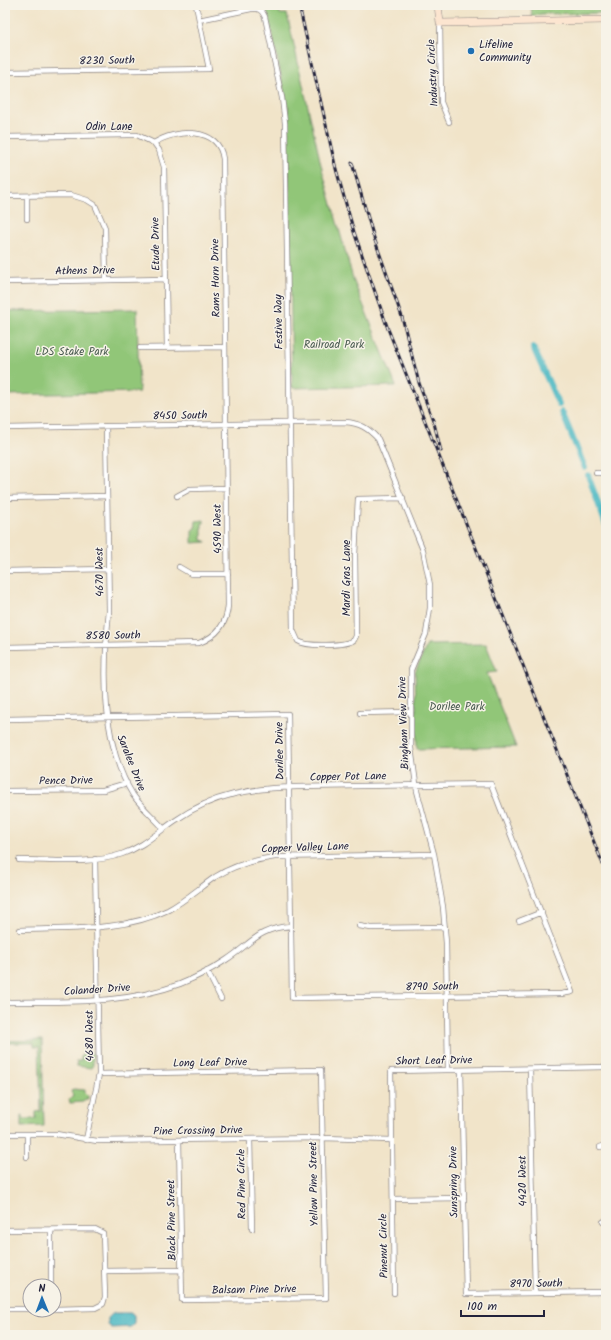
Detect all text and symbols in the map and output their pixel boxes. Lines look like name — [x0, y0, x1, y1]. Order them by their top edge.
place label: Lifeline Community — [479, 36, 532, 67]
street label: Industry Circle — [422, 39, 444, 107]
marker: Lifeline Community — [466, 46, 476, 56]
street label: 8230 South — [79, 52, 135, 70]
street label: Odin Lane — [85, 118, 133, 136]
street label: Etude Drive — [147, 217, 165, 271]
street label: Rams Horn Drive — [206, 238, 226, 317]
street label: Athens Drive — [55, 261, 115, 281]
street label: Festive Way — [270, 293, 288, 350]
park label: Railroad Park — [304, 336, 365, 354]
park label: LDS Stake Park — [35, 343, 109, 361]
street label: 8450 South — [152, 407, 208, 425]
street label: 4590 West — [209, 503, 227, 554]
street label: Mardi Gras Lane — [338, 540, 356, 616]
street label: 4670 West — [91, 546, 109, 597]
street label: 8580 South — [85, 627, 141, 645]
street label: Bingham View Drive — [393, 676, 415, 770]
park label: Dorilee Park — [429, 698, 485, 716]
street label: Dorilee Drive — [270, 722, 290, 780]
street label: Saralee Drive — [111, 732, 151, 794]
street label: Copper Pot Lane — [309, 767, 387, 787]
street label: Pence Drive — [39, 772, 93, 790]
street label: Copper Valley Lane — [261, 837, 349, 859]
street label: 8790 South — [405, 978, 459, 996]
street label: Colander Drive — [63, 979, 131, 1001]
street label: 4680 West — [81, 1010, 99, 1062]
street label: Short Leaf Drive — [396, 1051, 473, 1071]
street label: Long Leaf Drive — [173, 1053, 247, 1073]
street label: Pine Crossing Drive — [153, 1121, 243, 1141]
street label: Yellow Pine Street — [304, 1141, 324, 1227]
street label: Sunspring Drive — [444, 1146, 464, 1218]
street label: Red Pine Circle — [232, 1149, 252, 1219]
street label: 4420 West — [514, 1155, 532, 1207]
street label: Black Pine Street — [162, 1179, 182, 1261]
street label: Pinenut Circle — [374, 1213, 394, 1278]
street label: 8970 South — [509, 1275, 563, 1293]
north arrow — [22, 1278, 62, 1318]
text: N — [38, 1280, 46, 1298]
street label: Balsam Pine Drive — [212, 1280, 297, 1300]
scale bar — [461, 1292, 544, 1318]
text: 100 m — [467, 1297, 498, 1316]

